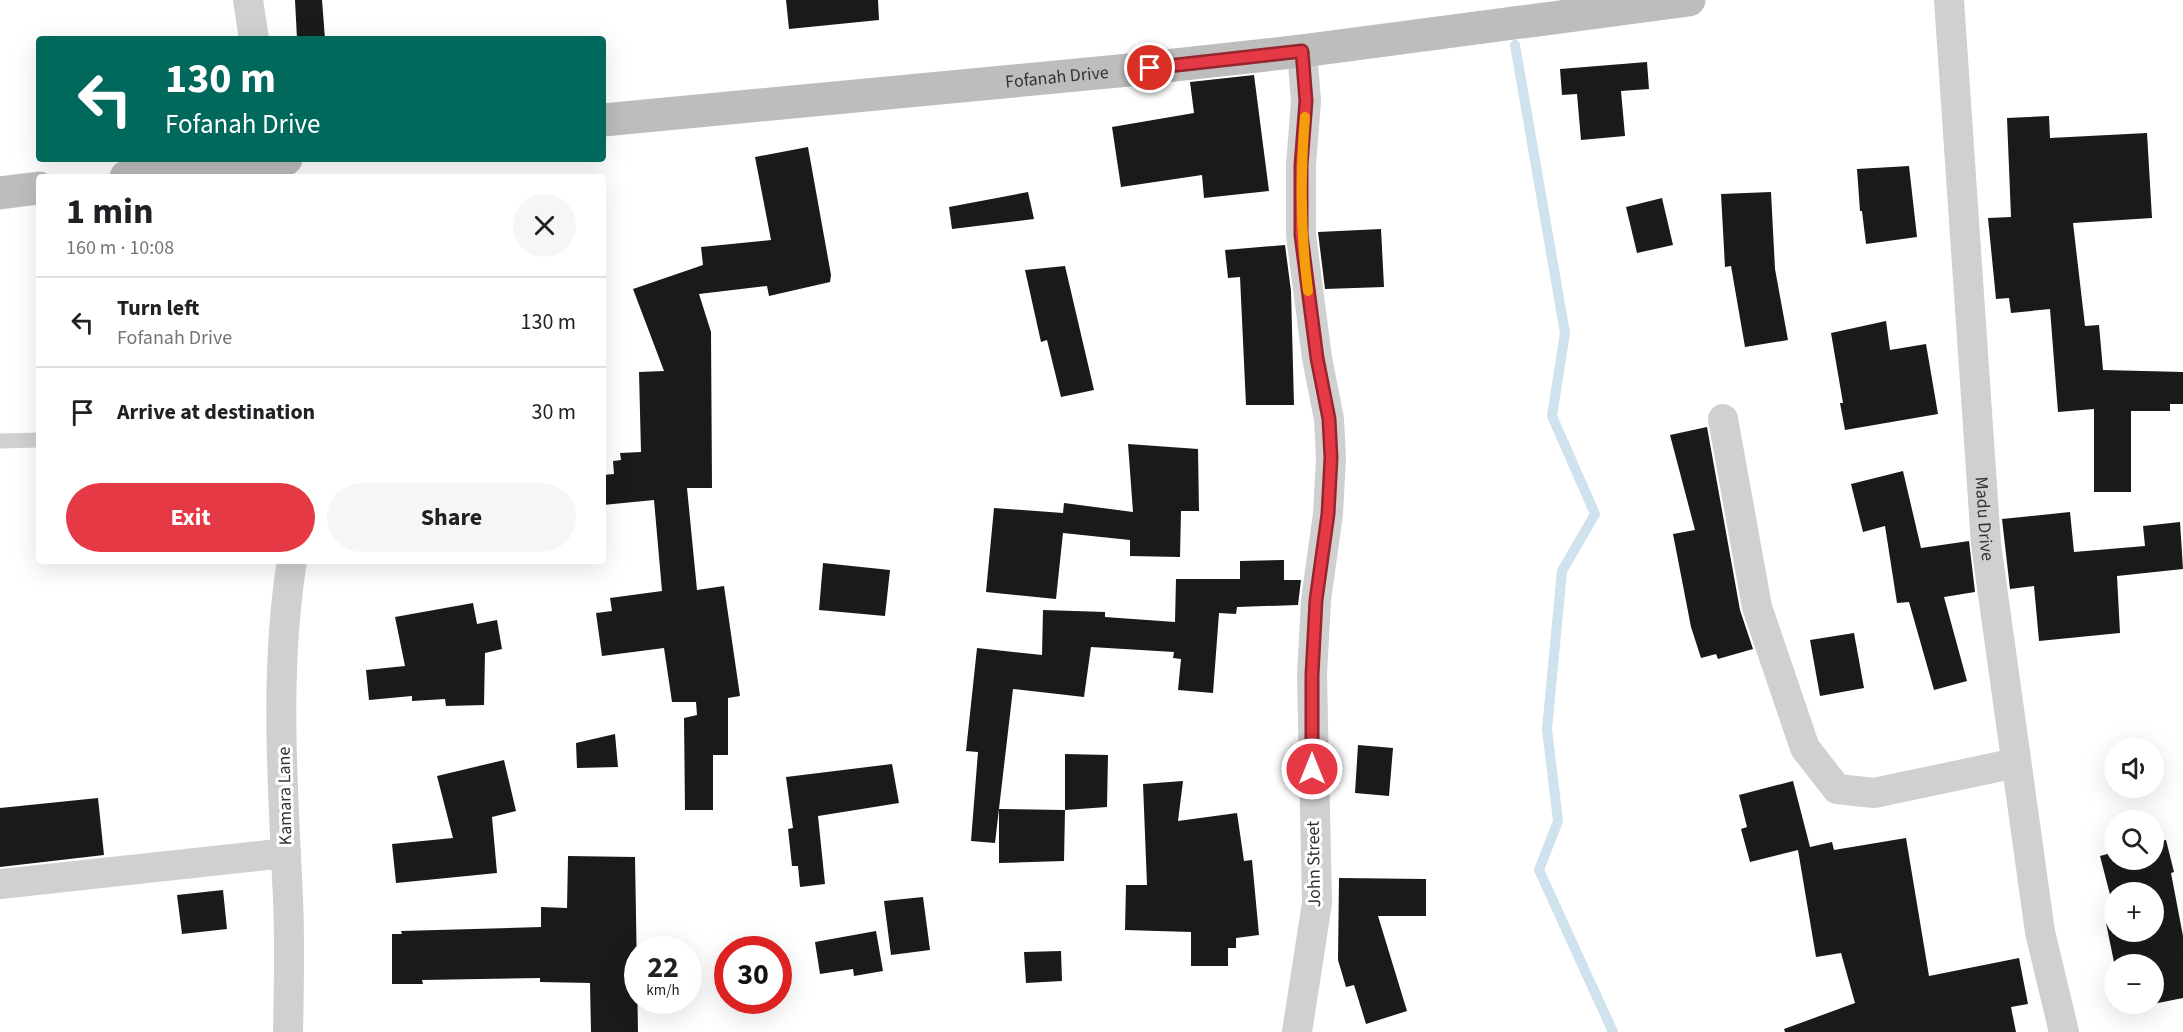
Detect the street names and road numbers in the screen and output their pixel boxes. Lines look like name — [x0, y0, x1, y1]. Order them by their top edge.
street label: Fofanah Drive — [1004, 59, 1110, 94]
street label: Madu Drive — [1969, 476, 2001, 563]
street label: Kamara Lane — [272, 746, 298, 845]
street label: John Street — [1301, 820, 1327, 908]

